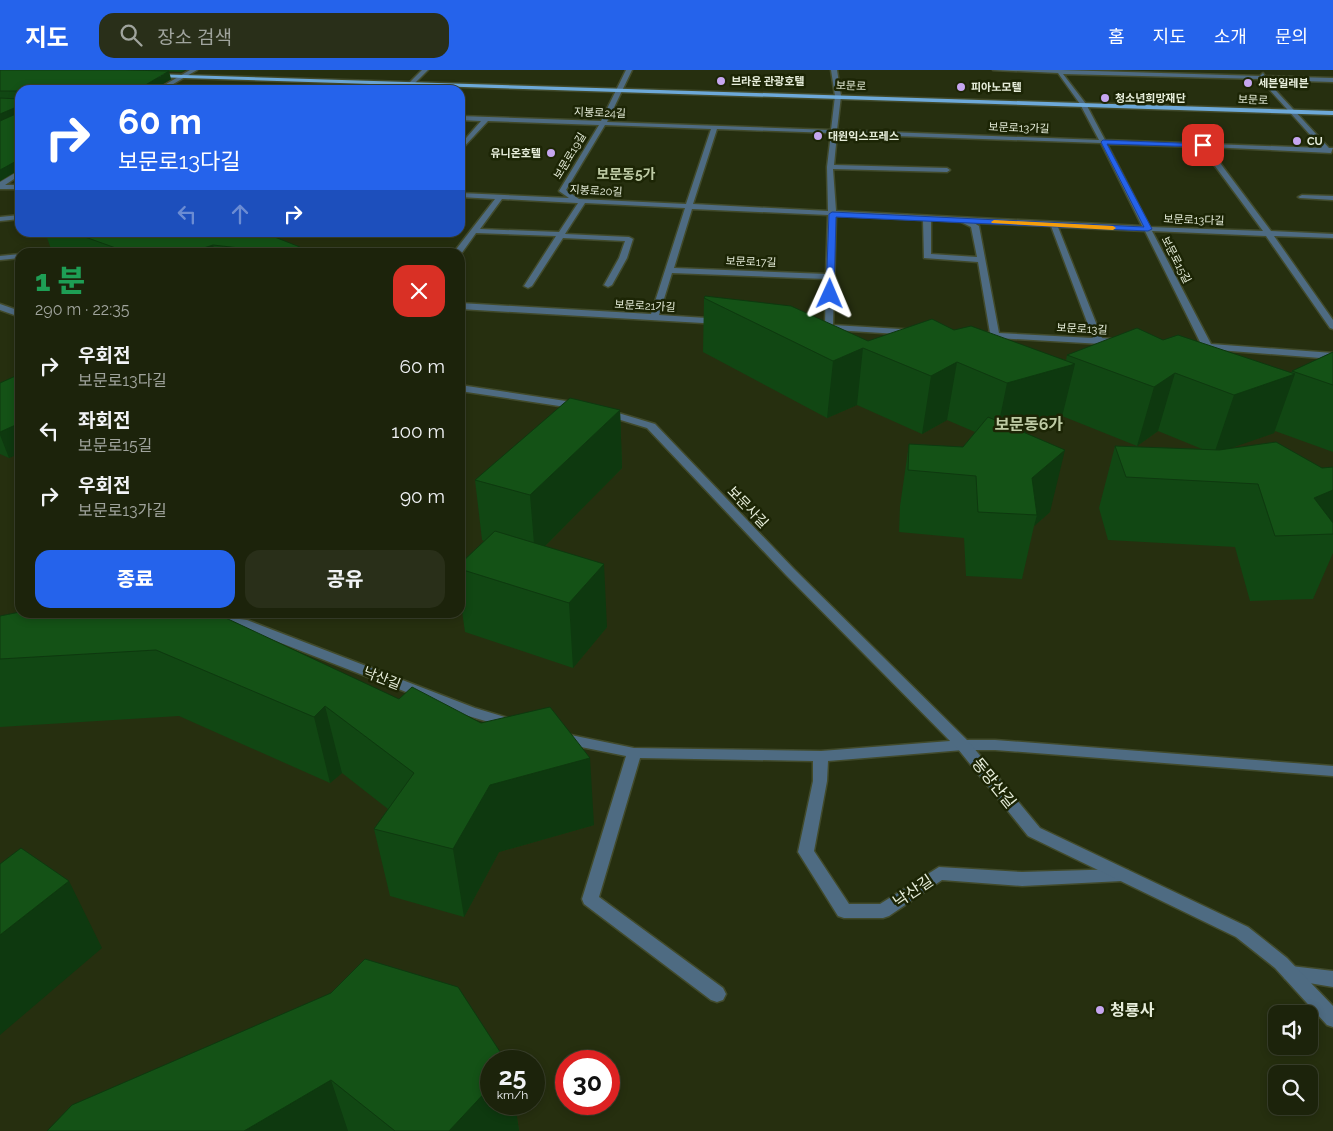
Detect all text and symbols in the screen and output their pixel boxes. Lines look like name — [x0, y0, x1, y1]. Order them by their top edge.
search box — [99, 13, 449, 58]
icon: search — [117, 21, 145, 49]
text: 지도 — [25, 23, 69, 52]
text: 장소 검색 — [157, 26, 232, 48]
text: 홈 — [1108, 26, 1125, 47]
text: 지도 — [1153, 26, 1186, 47]
text: 소개 — [1214, 26, 1247, 47]
text: 문의 — [1275, 26, 1308, 47]
marker: 브라운 관광호텔 — [715, 75, 727, 87]
place label: 브라운 관광호텔 — [731, 75, 804, 88]
marker: 세븐일레븐 — [1242, 77, 1254, 89]
place label: 세븐일레븐 — [1258, 77, 1309, 90]
street label: 보문로 — [836, 79, 866, 93]
marker: 피아노모텔 — [955, 81, 967, 93]
place label: 피아노모텔 — [971, 81, 1022, 94]
marker: 청소년희망재단 — [1099, 92, 1111, 104]
place label: 청소년희망재단 — [1115, 92, 1186, 105]
street label: 보문로 — [1238, 93, 1268, 107]
text: 60 m — [118, 101, 202, 142]
icon: right — [35, 105, 100, 170]
street label: 지봉로24길 — [574, 106, 626, 120]
street label: 보문로13가길 — [988, 120, 1050, 136]
pin — [1182, 124, 1224, 166]
marker: 대원익스프레스 — [812, 130, 824, 142]
place label: 대원익스프레스 — [828, 130, 899, 143]
street label: 보문로19길 — [551, 131, 589, 181]
icon: arrive — [1189, 131, 1217, 159]
marker: CU — [1291, 135, 1303, 147]
place label: CU — [1307, 135, 1323, 148]
place label: 유니온호텔 — [490, 147, 541, 160]
marker: 유니온호텔 — [545, 147, 557, 159]
text: 보문로13다길 — [118, 148, 240, 174]
district label: 보문동5가 — [596, 166, 656, 182]
street label: 지봉로20길 — [569, 183, 623, 199]
icon: left — [173, 200, 201, 228]
icon: ahead — [226, 200, 254, 228]
icon: right — [279, 200, 307, 228]
street label: 보문로13다길 — [1163, 212, 1225, 228]
street label: 보문로15길 — [1159, 234, 1193, 286]
street label: 보문로17길 — [725, 255, 777, 269]
text: 1 분 — [35, 263, 85, 298]
button: close — [393, 265, 445, 317]
position arrow — [803, 267, 855, 319]
street label: 보문로21가길 — [614, 298, 676, 314]
text: 290 m · 22:35 — [35, 300, 129, 319]
street label: 보문로13길 — [1056, 321, 1108, 337]
text: 우회전 — [78, 344, 130, 366]
icon: right — [35, 352, 63, 380]
text: 60 m — [400, 355, 445, 377]
text: 보문로13다길 — [78, 371, 167, 390]
text: 좌회전 — [78, 409, 130, 431]
district label: 보문동6가 — [995, 415, 1064, 434]
icon: left — [35, 417, 63, 445]
text: 100 m — [391, 420, 445, 442]
text: 보문로15길 — [78, 436, 152, 455]
text: 우회전 — [78, 474, 130, 496]
icon: right — [35, 482, 63, 510]
street label: 보문사길 — [724, 483, 772, 531]
text: 90 m — [400, 485, 445, 507]
text: 보문로13가길 — [78, 501, 167, 520]
button: 종료 — [35, 550, 235, 608]
button: 공유 — [245, 550, 445, 608]
street label: 낙산길 — [361, 664, 403, 692]
street label: 동망산길 — [968, 754, 1020, 812]
street label: 낙산길 — [889, 871, 937, 911]
place label: 청룡사 — [1110, 1001, 1154, 1020]
marker: 청룡사 — [1094, 1004, 1106, 1016]
map controls — [1268, 1005, 1318, 1115]
button: sound — [1268, 1005, 1318, 1055]
speed limit sign: 30 — [555, 1050, 620, 1115]
text: 25 — [499, 1061, 526, 1091]
button: search — [1268, 1065, 1318, 1115]
text: km/h — [497, 1088, 528, 1102]

